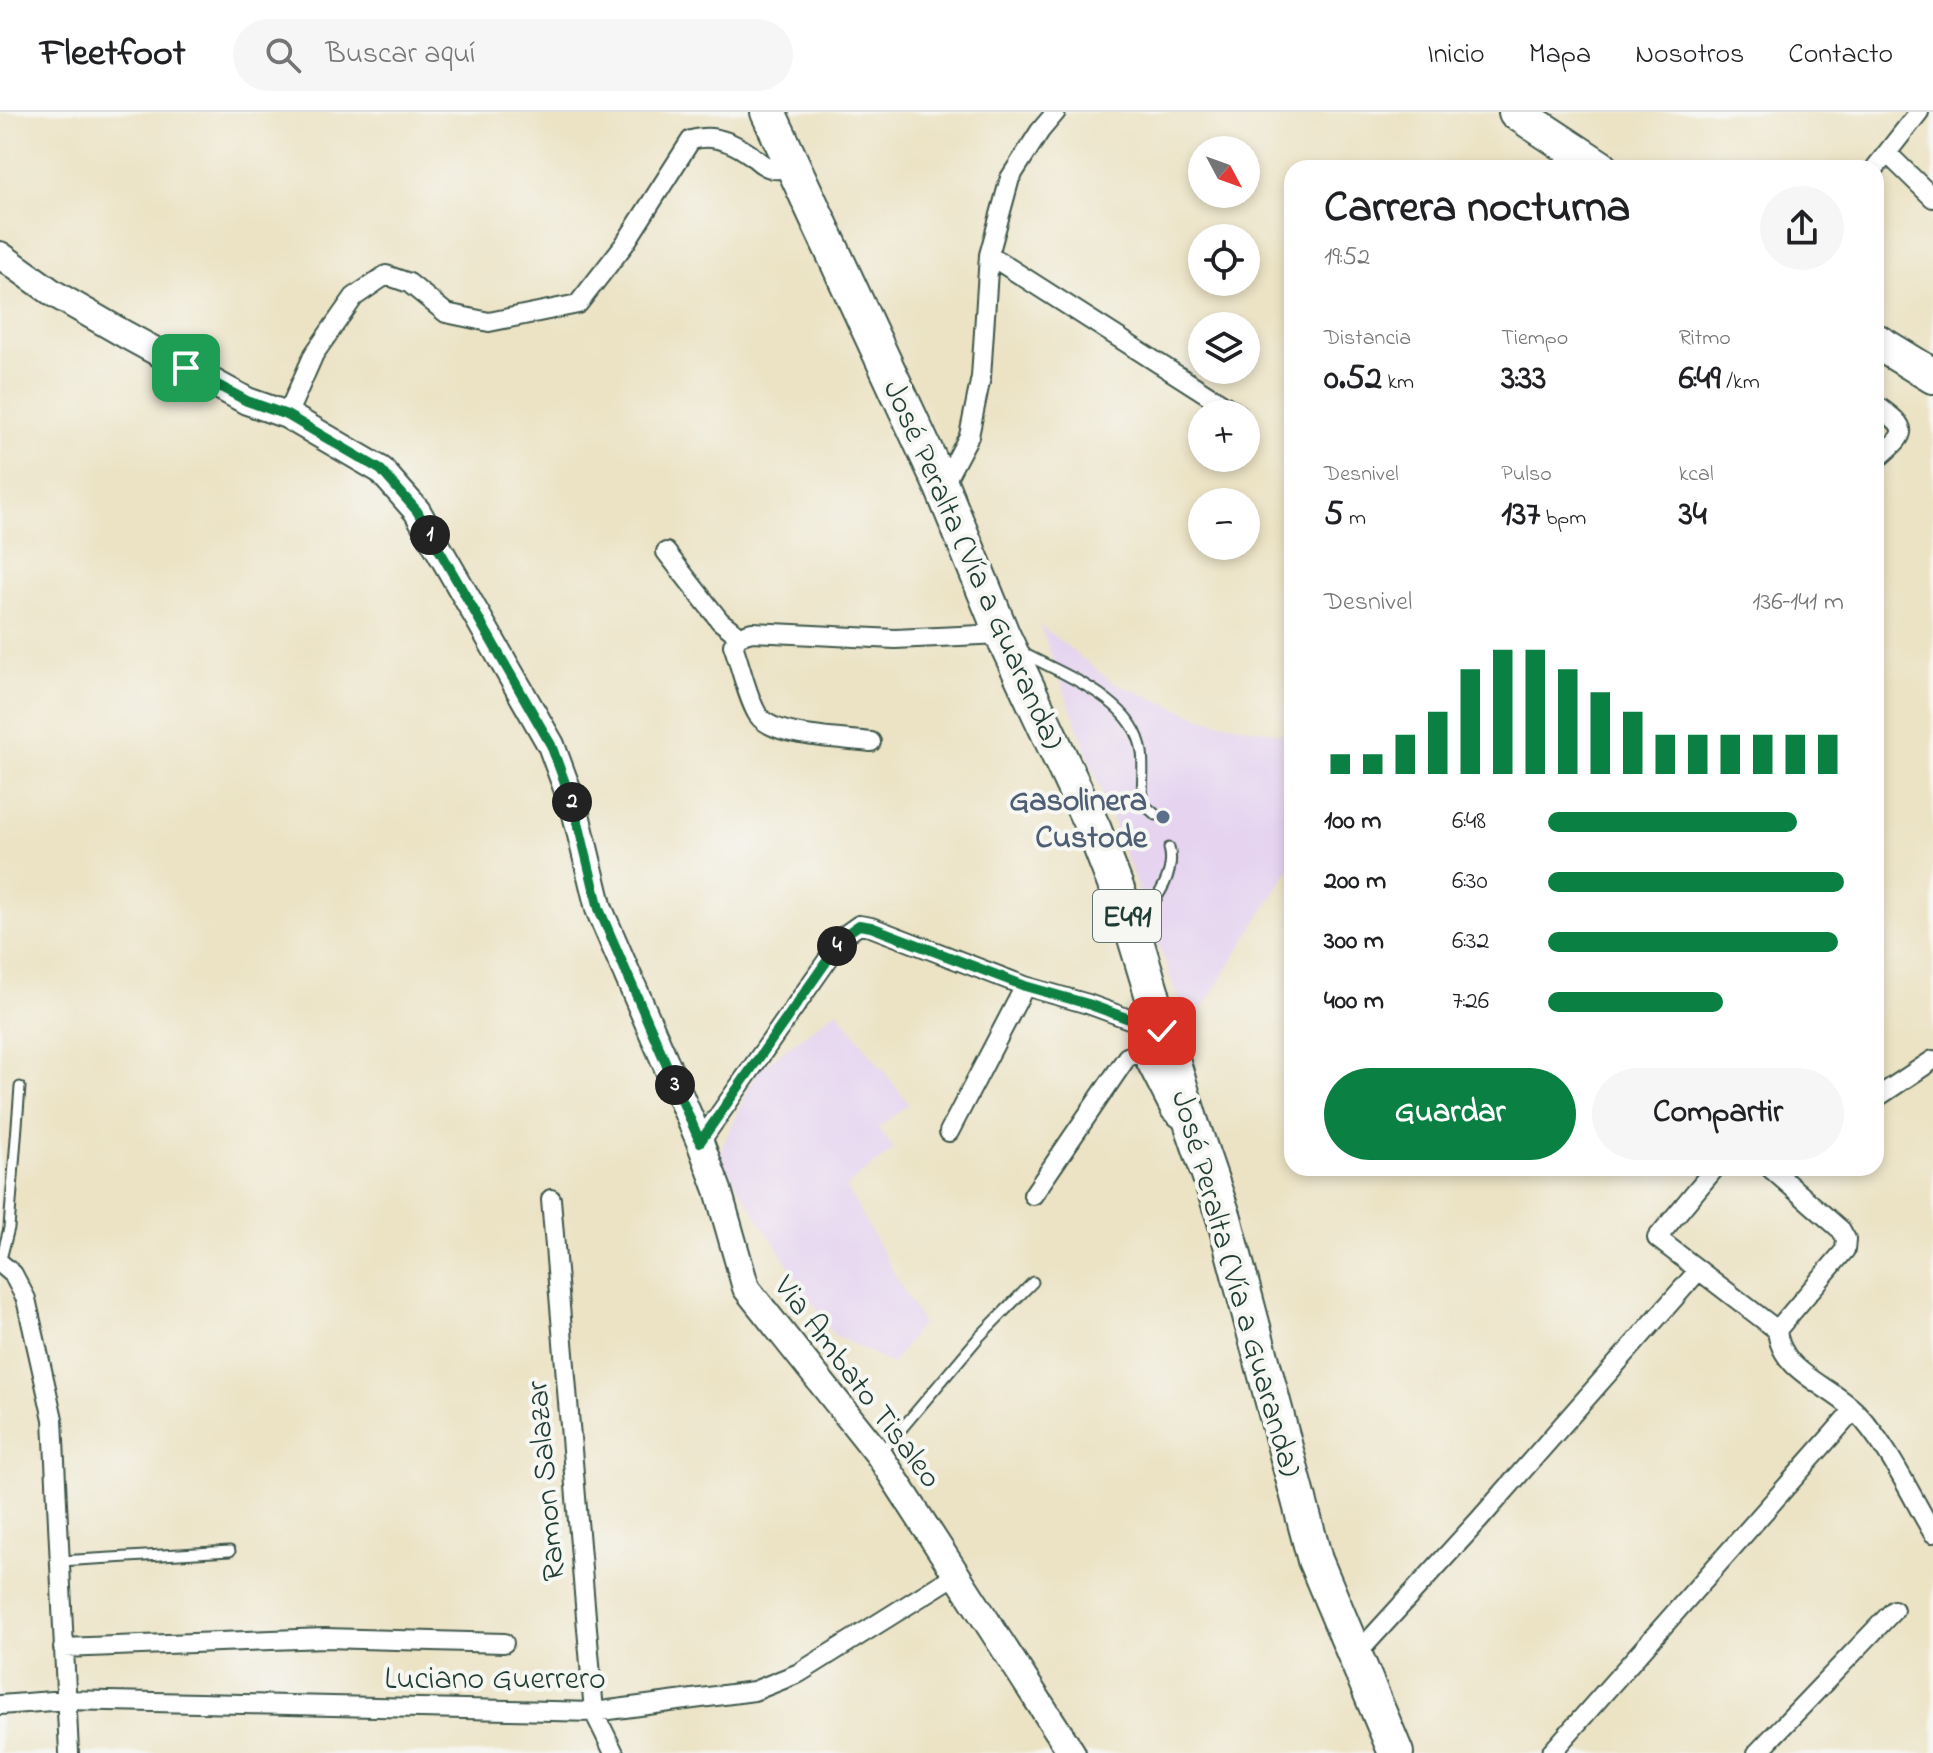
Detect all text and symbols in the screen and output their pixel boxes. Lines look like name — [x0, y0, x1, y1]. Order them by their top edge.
search box — [233, 19, 793, 91]
text: Fleetfoot — [40, 27, 185, 83]
icon: search — [261, 33, 305, 77]
text: Buscar aquí — [325, 33, 475, 77]
text: Inicio — [1427, 35, 1485, 76]
text: Mapa — [1529, 35, 1591, 76]
text: Nosotros — [1635, 35, 1744, 76]
text: Contacto — [1788, 35, 1893, 76]
north arrow — [1188, 136, 1260, 208]
map controls — [1188, 136, 1260, 560]
text: Carrera nocturna — [1324, 177, 1630, 241]
button: share — [1760, 186, 1844, 270]
button: locate — [1188, 224, 1260, 296]
text: 19:52 — [1324, 239, 1370, 277]
button: layers — [1188, 312, 1260, 384]
text: Distancia — [1324, 323, 1411, 355]
text: Tiempo — [1501, 323, 1568, 355]
text: Ritmo — [1679, 323, 1731, 355]
pin — [152, 334, 220, 402]
icon: arrive — [164, 346, 208, 390]
text: 0.52 — [1324, 355, 1382, 405]
text: 3:33 — [1501, 355, 1546, 405]
text: 6:49 — [1679, 355, 1721, 405]
text: km — [1382, 367, 1414, 399]
text: /km — [1721, 367, 1760, 399]
street label: José Peralta (Vía a Guaranda) — [869, 373, 1075, 758]
button: + — [1188, 400, 1260, 472]
text: Desnivel — [1324, 459, 1399, 491]
text: Pulso — [1501, 459, 1552, 491]
text: kcal — [1679, 459, 1714, 491]
button: − — [1188, 488, 1260, 560]
text: 5 — [1324, 491, 1343, 541]
text: 137 — [1501, 491, 1540, 541]
text: 34 — [1679, 491, 1707, 541]
text: m — [1343, 503, 1366, 535]
text: bpm — [1540, 503, 1586, 535]
pin: 1 — [410, 515, 450, 555]
text: 1 — [427, 519, 434, 551]
text: Desnivel — [1324, 584, 1412, 622]
text: 136–141 m — [1752, 584, 1844, 622]
place label: Gasolinera Custode — [1009, 779, 1149, 863]
pin: 2 — [552, 782, 592, 822]
text: 2 — [567, 786, 577, 818]
text: 100 m — [1324, 803, 1381, 841]
text: 6:48 — [1452, 803, 1486, 841]
marker: Gasolinera Custode — [1154, 808, 1172, 826]
text: 200 m — [1324, 863, 1386, 901]
text: 6:30 — [1452, 863, 1488, 901]
road number: E491 — [1093, 890, 1161, 942]
text: 300 m — [1324, 923, 1384, 961]
text: 6:32 — [1452, 923, 1489, 961]
pin: 4 — [817, 926, 857, 966]
text: 4 — [832, 930, 842, 962]
text: 400 m — [1324, 983, 1384, 1021]
text: 7:26 — [1452, 983, 1489, 1021]
pin — [1128, 997, 1196, 1065]
icon: check — [1140, 1009, 1184, 1053]
pin: 3 — [655, 1065, 695, 1105]
button: Guardar — [1324, 1068, 1576, 1160]
button: Compartir — [1592, 1068, 1844, 1160]
text: 3 — [670, 1069, 680, 1101]
street label: José Peralta (Vía a Guaranda) — [1157, 1085, 1312, 1483]
street label: Via Ambato Tisaleo — [760, 1266, 952, 1499]
street label: Ramon Salazar — [515, 1378, 580, 1583]
street label: Luciano Guerrero — [384, 1657, 606, 1704]

